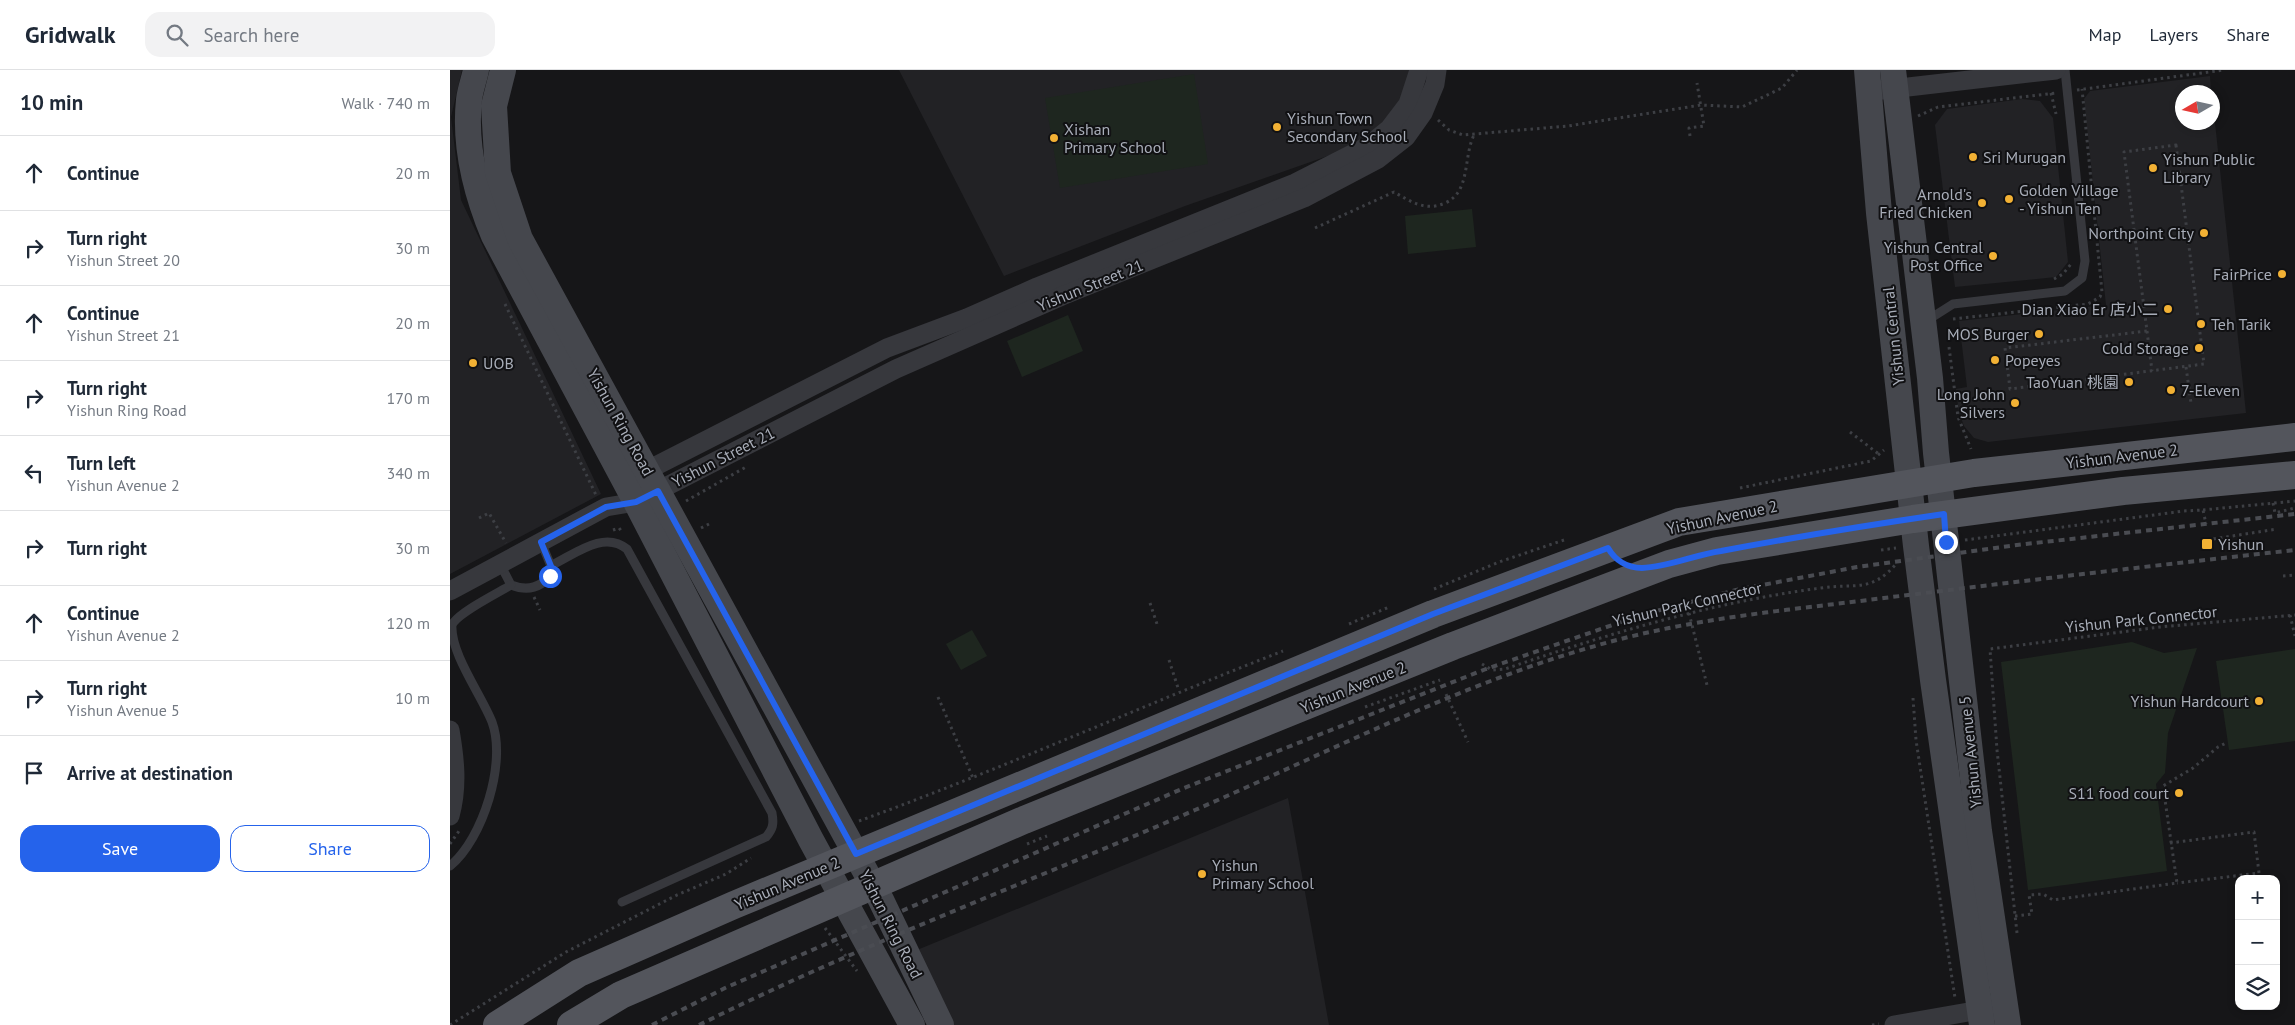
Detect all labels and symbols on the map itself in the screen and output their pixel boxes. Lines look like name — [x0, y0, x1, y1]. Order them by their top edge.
north arrow — [2175, 85, 2220, 130]
place label: Yishun Town Secondary School — [1287, 108, 1407, 146]
place label: Xishan Primary School — [1064, 119, 1166, 157]
marker: Yishun Town Secondary School — [1271, 121, 1283, 133]
marker: Xishan Primary School — [1048, 132, 1060, 144]
place label: Sri Murugan — [1983, 147, 2066, 167]
place label: Yishun Public Library — [2163, 149, 2255, 187]
marker: Sri Murugan — [1967, 151, 1979, 163]
marker: Yishun Public Library — [2147, 162, 2159, 174]
place label: Golden Village - Yishun Ten — [2019, 180, 2119, 218]
place label: Arnold's Fried Chicken — [1879, 184, 1972, 222]
marker: Golden Village - Yishun Ten — [2003, 193, 2015, 205]
marker: Arnold's Fried Chicken — [1976, 197, 1988, 209]
place label: Northpoint City — [2088, 223, 2195, 243]
marker: Northpoint City — [2198, 227, 2210, 239]
place label: Yishun Central Post Office — [1884, 237, 1983, 275]
marker: Yishun Central Post Office — [1987, 250, 1999, 262]
street label: Yishun Street 21 — [1034, 255, 1146, 315]
place label: FairPrice — [2213, 264, 2272, 284]
marker: FairPrice — [2276, 268, 2288, 280]
street label: Yishun Central — [1878, 285, 1908, 386]
place label: Dian Xiao Er 店小二 — [2022, 299, 2158, 319]
marker: Dian Xiao Er 店小二 — [2162, 303, 2174, 315]
place label: Teh Tarik — [2211, 314, 2271, 334]
marker: Teh Tarik — [2195, 318, 2207, 330]
place label: MOS Burger — [1947, 324, 2030, 344]
marker: MOS Burger — [2033, 328, 2045, 340]
place label: Cold Storage — [2102, 338, 2189, 358]
marker: Cold Storage — [2193, 342, 2205, 354]
place label: Popeyes — [2005, 350, 2061, 370]
place label: UOB — [483, 353, 514, 373]
marker: Popeyes — [1989, 354, 2001, 366]
marker: UOB — [467, 357, 479, 369]
street label: Yishun Ring Road — [583, 365, 659, 479]
place label: TaoYuan 桃園 — [2026, 372, 2119, 392]
marker: TaoYuan 桃園 — [2123, 376, 2135, 388]
place label: 7-Eleven — [2181, 380, 2240, 400]
place label: Long John Silvers — [1937, 384, 2005, 422]
marker: 7-Eleven — [2165, 384, 2177, 396]
marker: Long John Silvers — [2009, 397, 2021, 409]
street label: Yishun Street 21 — [668, 422, 778, 492]
street label: Yishun Avenue 2 — [2065, 439, 2179, 473]
street label: Yishun Avenue 2 — [1665, 495, 1779, 539]
route end — [1935, 531, 1958, 554]
place label: Yishun — [2218, 534, 2264, 554]
marker: Yishun — [2200, 537, 2214, 551]
route start — [539, 565, 562, 588]
street label: Yishun Park Connector — [1610, 577, 1764, 631]
street label: Yishun Park Connector — [2064, 601, 2219, 637]
street label: Yishun Avenue 2 — [1297, 657, 1409, 717]
place label: Yishun Hardcourt — [2131, 691, 2250, 711]
street label: Yishun Avenue 5 — [1954, 695, 1986, 809]
marker: Yishun Hardcourt — [2253, 695, 2265, 707]
place label: S11 food court — [2068, 783, 2170, 803]
marker: S11 food court — [2173, 787, 2185, 799]
street label: Yishun Avenue 2 — [731, 852, 843, 914]
place label: Yishun Primary School — [1212, 855, 1314, 893]
street label: Yishun Ring Road — [855, 866, 927, 982]
marker: Yishun Primary School — [1196, 868, 1208, 880]

